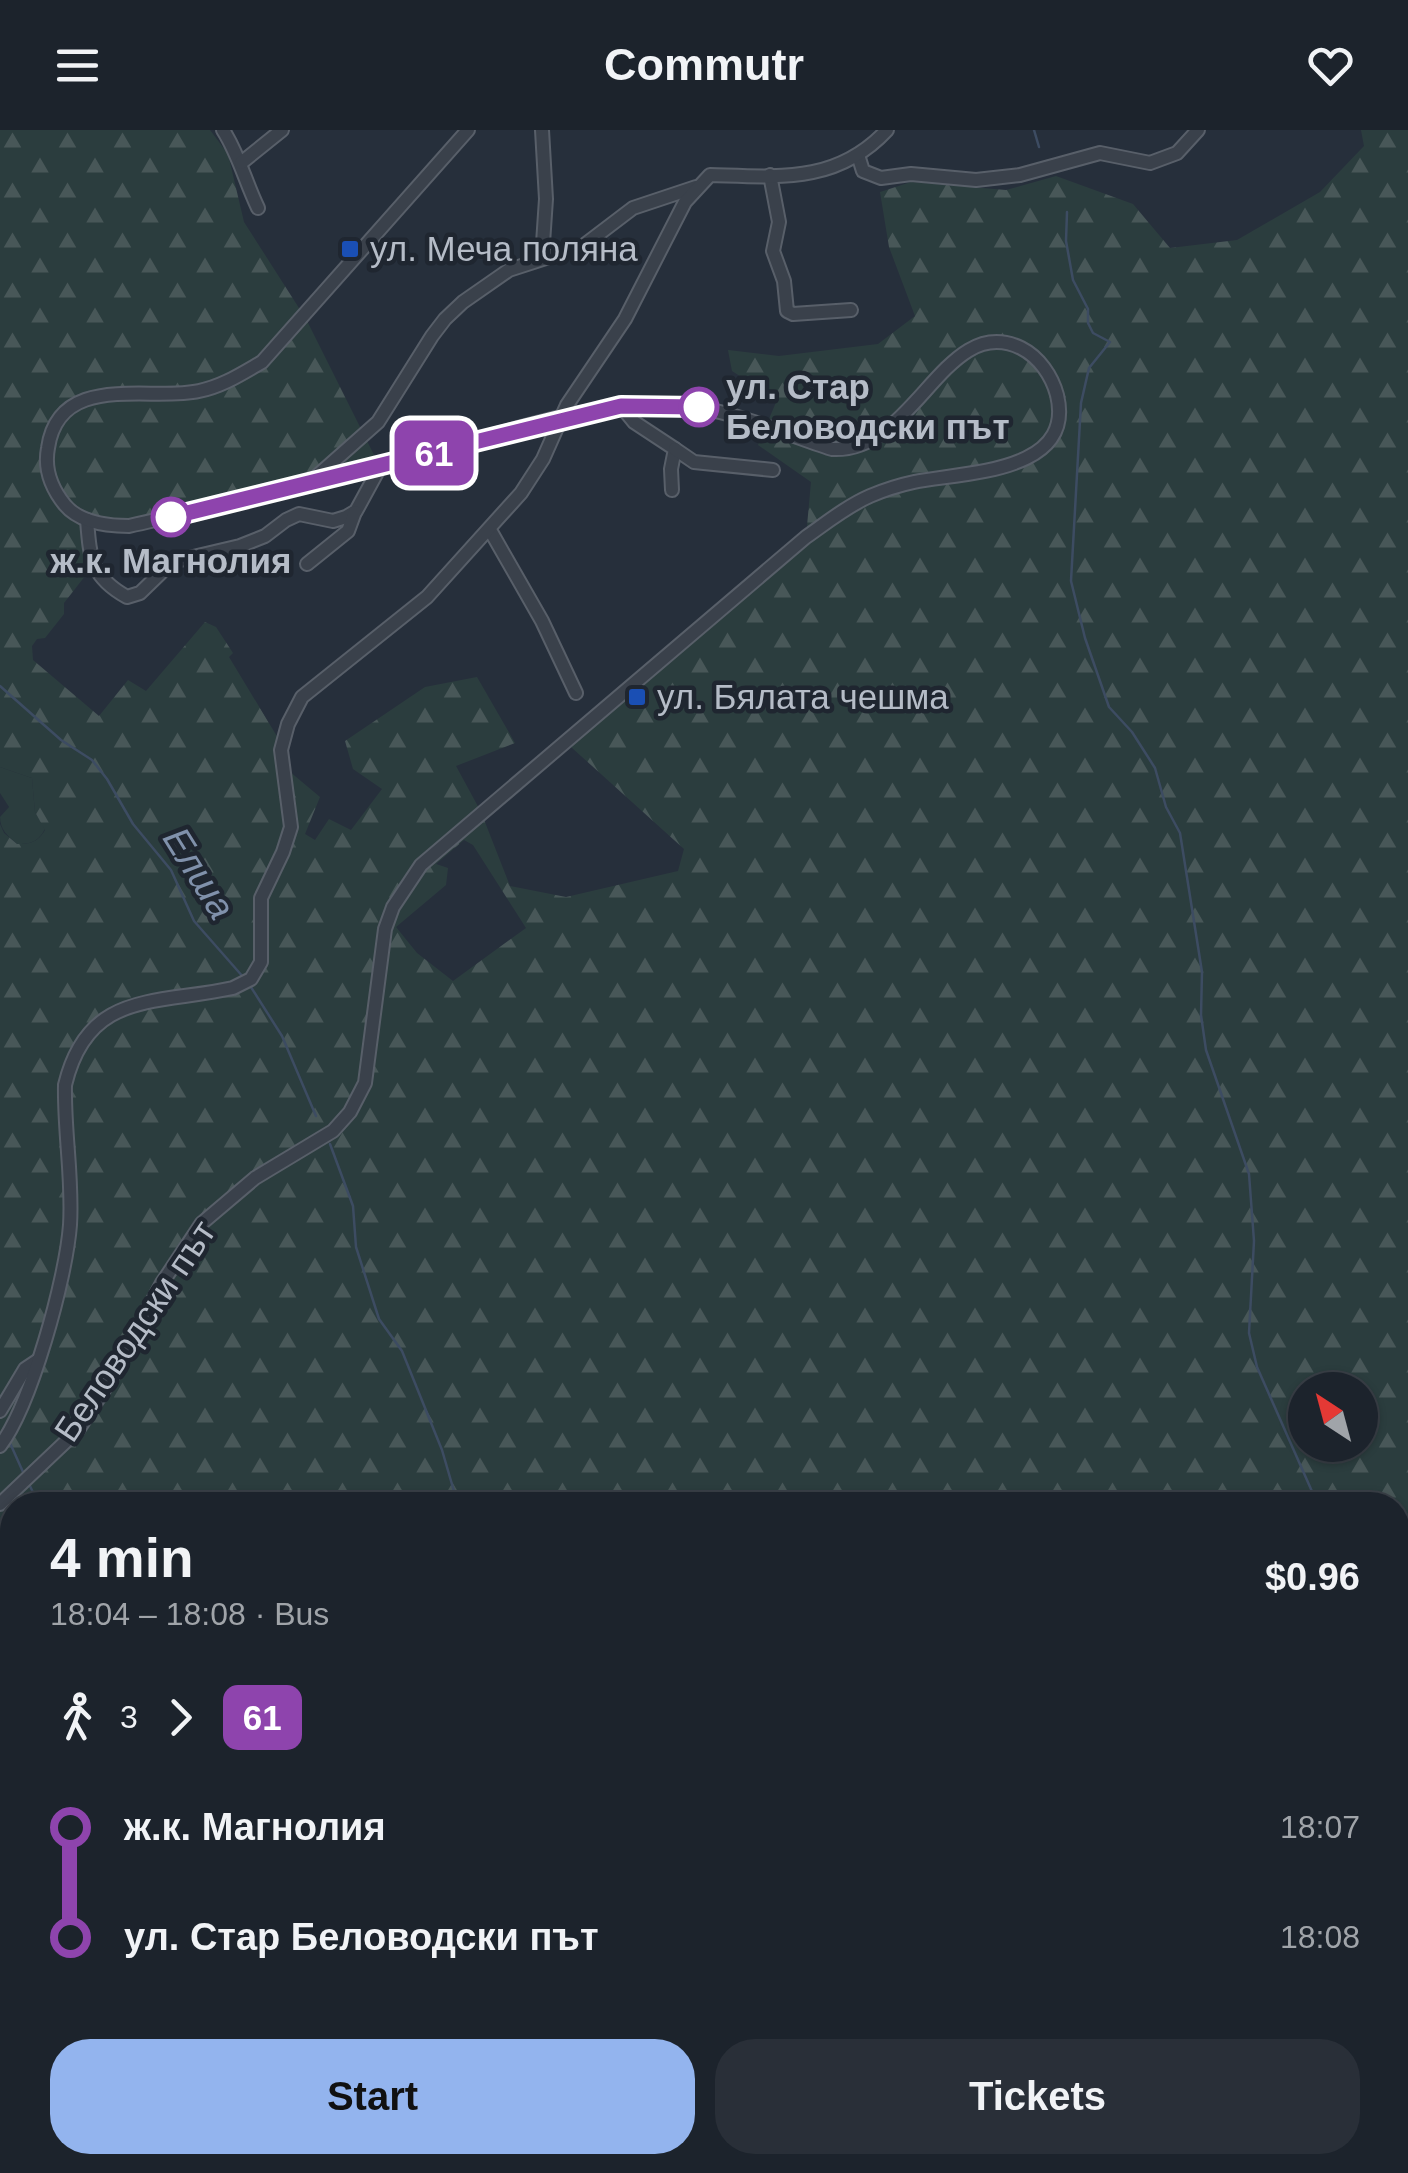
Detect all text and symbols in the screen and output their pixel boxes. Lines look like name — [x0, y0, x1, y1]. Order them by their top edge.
icon: menu — [50, 38, 105, 93]
icon: heart — [1303, 38, 1358, 93]
text: Commutr — [604, 39, 804, 90]
place label: ул. Меча поляна — [370, 229, 638, 268]
marker: ул. Меча поляна — [339, 238, 361, 260]
place label: ул. Стар Беловодски път — [726, 367, 1010, 446]
marker: ул. Стар Беловодски път — [680, 388, 718, 426]
line badge: 61 — [389, 420, 479, 486]
text: 61 — [415, 434, 453, 473]
marker: ж.к. Магнолия — [152, 498, 190, 536]
place label: ж.к. Магнолия — [50, 541, 291, 580]
place label: ул. Бялата чешма — [657, 677, 949, 716]
marker: ул. Бялата чешма — [626, 686, 648, 708]
water label: Елша — [155, 820, 243, 926]
street label: Беловодски път — [46, 1213, 223, 1448]
north arrow — [1288, 1372, 1378, 1462]
map controls — [1288, 1372, 1378, 1462]
text: 4 min — [50, 1527, 194, 1589]
text: $0.96 — [1265, 1556, 1360, 1598]
text: 18:04 – 18:08 · Bus — [50, 1596, 329, 1632]
icon: walk — [50, 1690, 105, 1745]
icon: forward — [153, 1690, 208, 1745]
text: 61 — [243, 1698, 282, 1737]
text: 3 — [120, 1699, 138, 1735]
text: ж.к. Магнолия — [124, 1806, 386, 1848]
text: 18:07 — [1280, 1809, 1360, 1845]
text: ул. Стар Беловодски път — [124, 1916, 599, 1958]
text: 18:08 — [1280, 1919, 1360, 1955]
button: Start — [50, 2039, 695, 2154]
button: Tickets — [715, 2039, 1360, 2154]

